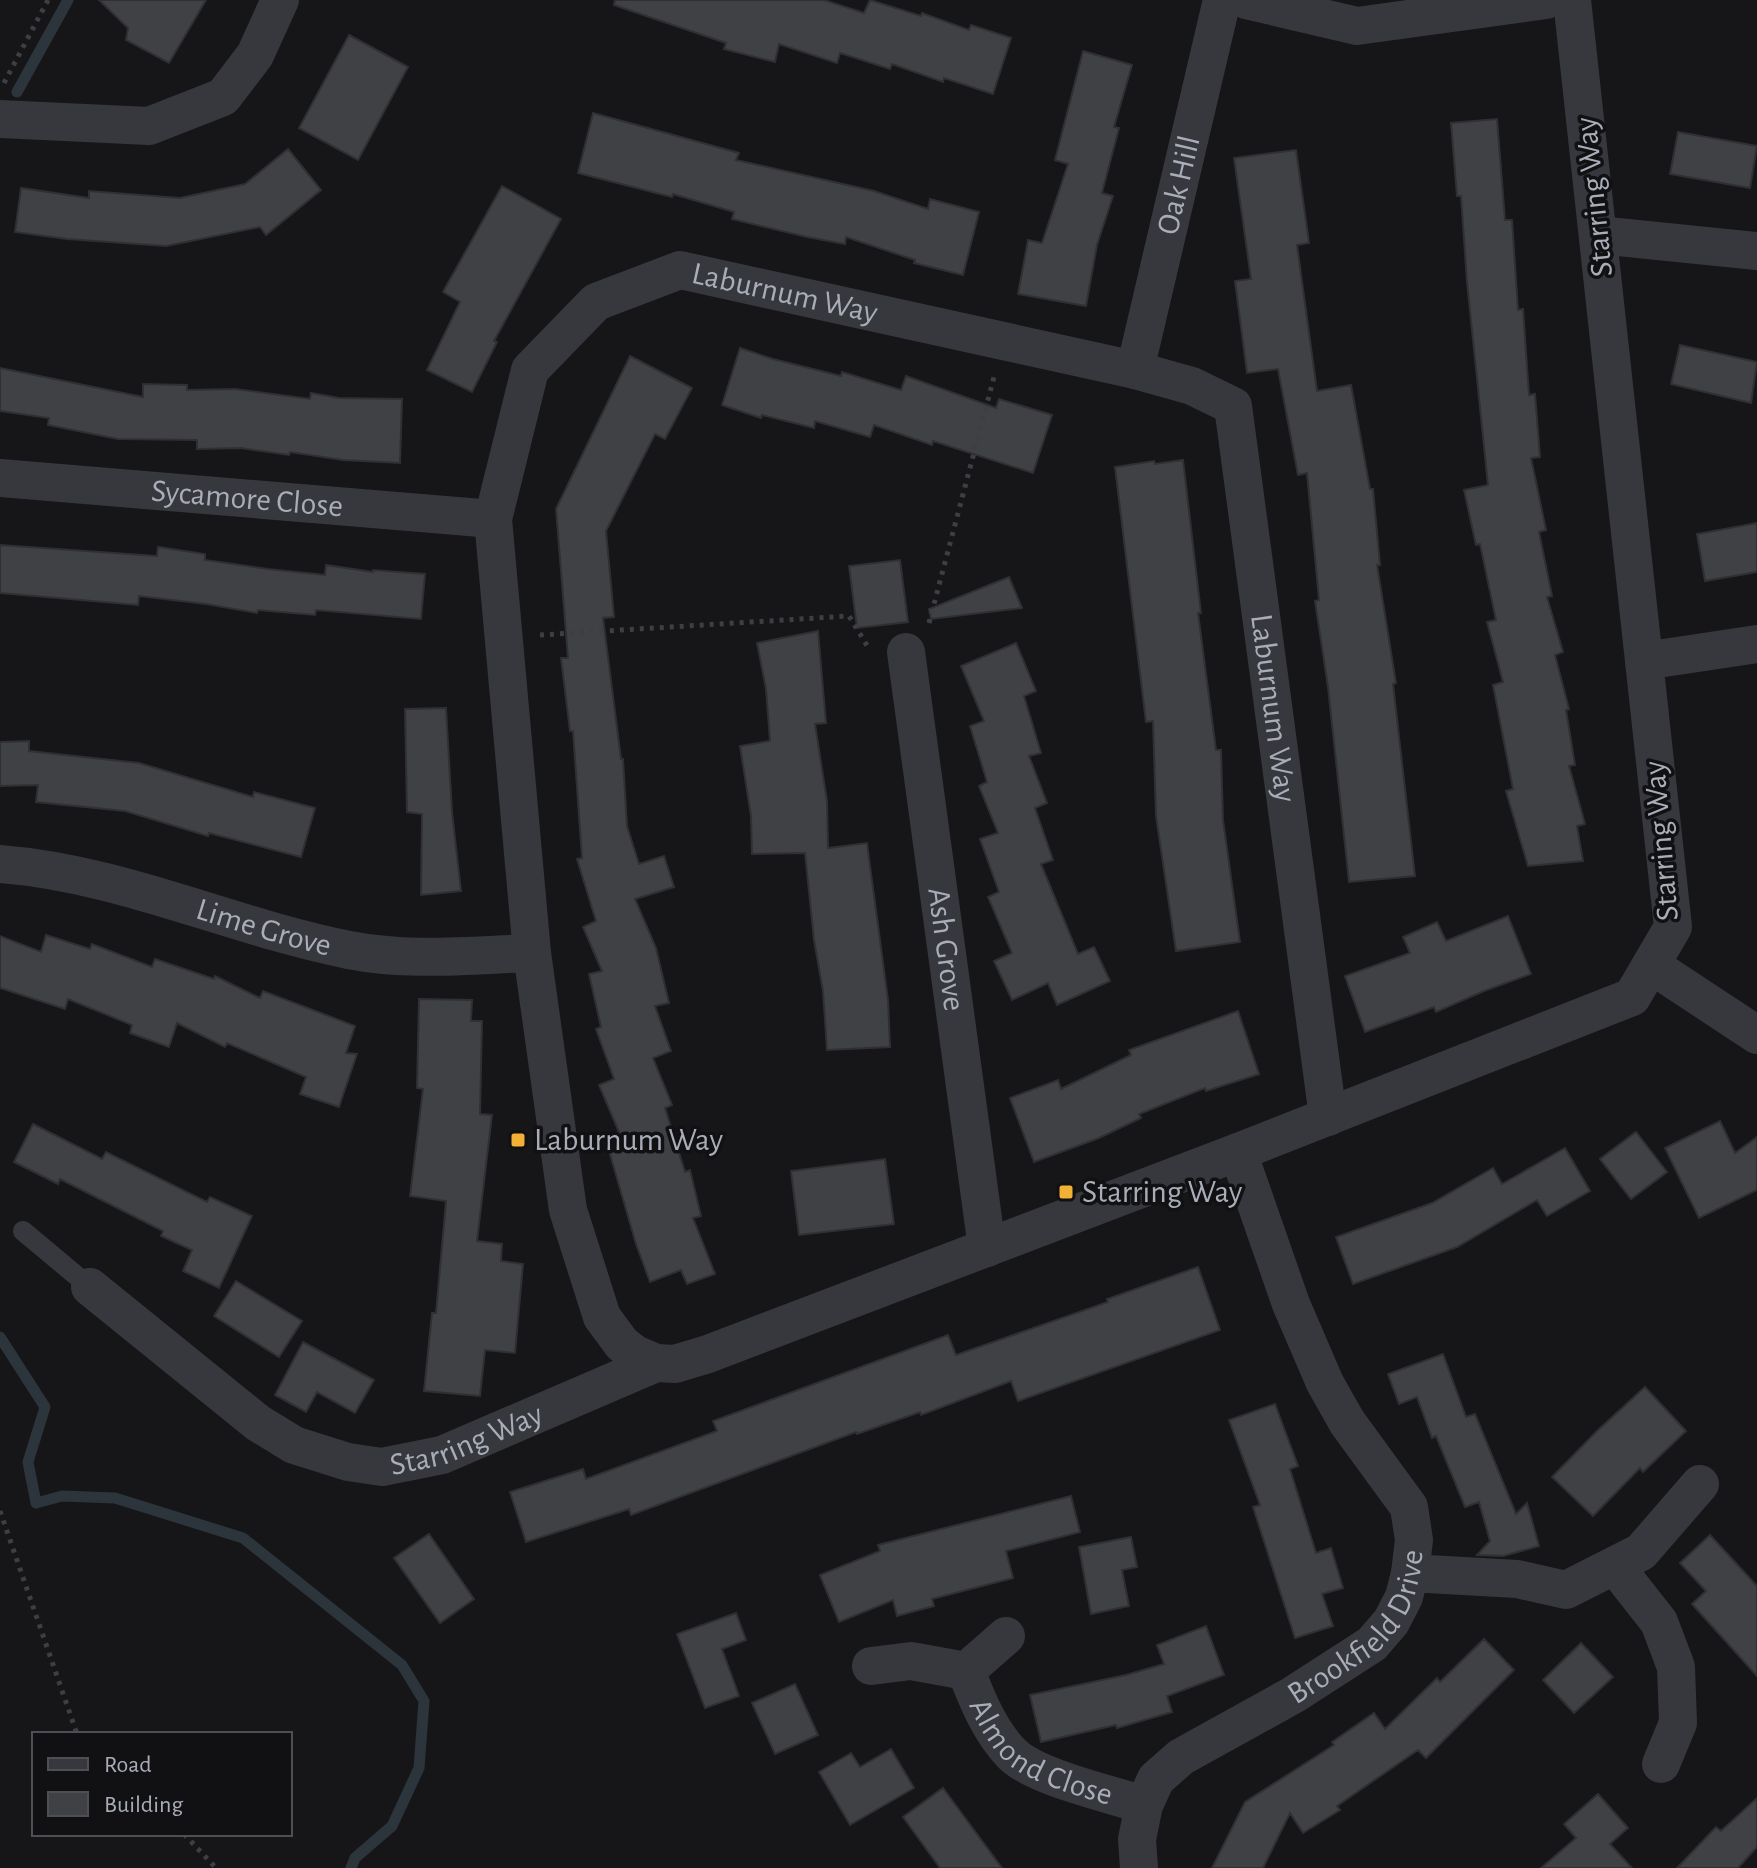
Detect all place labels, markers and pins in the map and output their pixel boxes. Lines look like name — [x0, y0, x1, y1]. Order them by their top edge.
place label: Laburnum Way — [534, 1124, 723, 1156]
marker: Laburnum Way — [509, 1131, 527, 1149]
place label: Starring Way — [1082, 1176, 1243, 1208]
marker: Starring Way — [1057, 1183, 1075, 1201]

